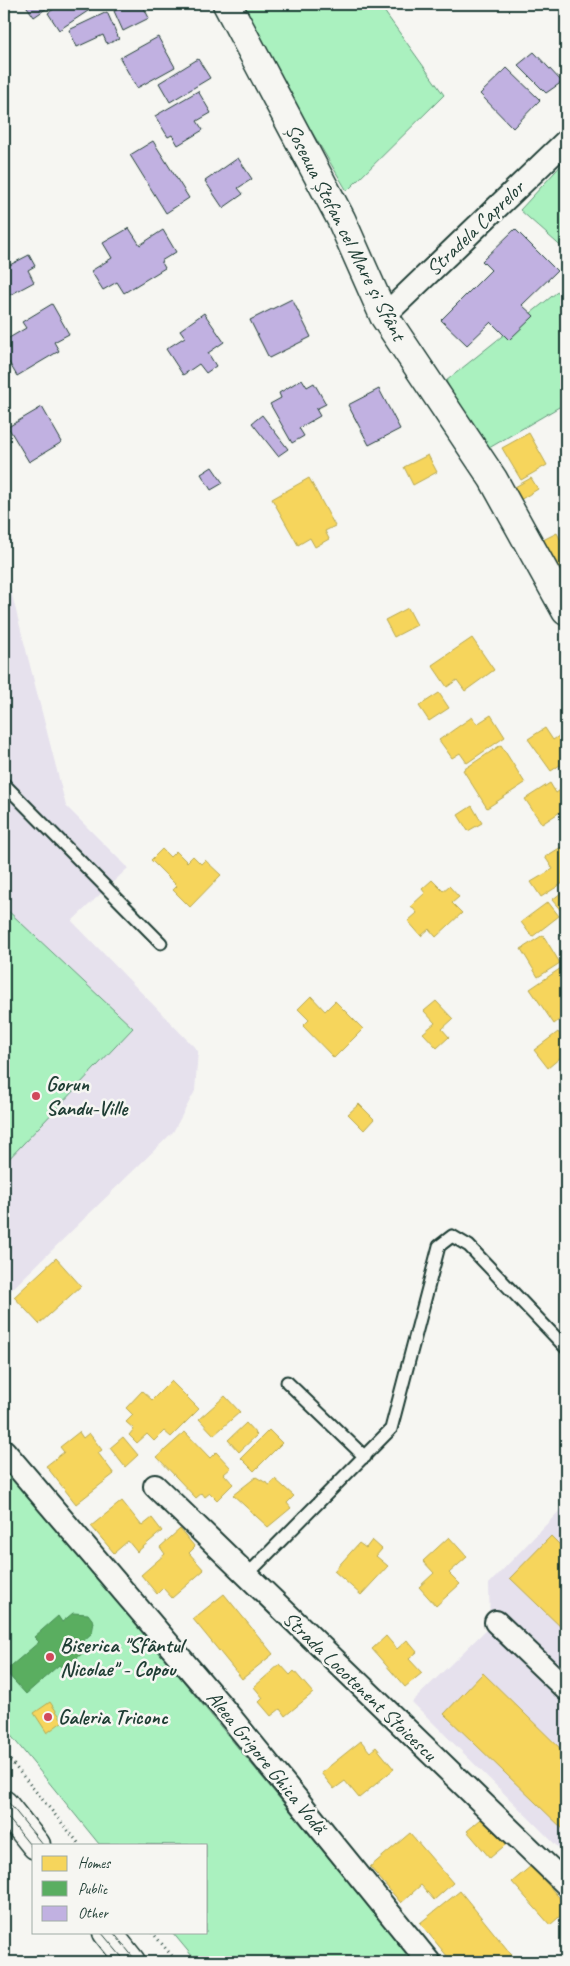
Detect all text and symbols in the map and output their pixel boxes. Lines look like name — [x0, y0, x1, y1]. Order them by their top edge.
street label: Șoseaua Ștefan cel Mare și Sfânt — [280, 119, 413, 347]
street label: Stradela Caprelor — [420, 174, 531, 281]
place label: Gorun Sandu-Ville — [46, 1071, 129, 1121]
marker: Gorun Sandu-Ville — [30, 1090, 42, 1102]
street label: Strada Locotenent Stoicescu — [277, 1606, 443, 1767]
place label: Biserica "Sfântul Nicolae" - Copou — [60, 1632, 187, 1682]
marker: Biserica "Sfântul Nicolae" - Copou — [44, 1651, 56, 1663]
street label: Aleea Grigore Ghica Vodă — [201, 1685, 334, 1840]
place label: Galeria Triconc — [58, 1704, 169, 1730]
marker: Galeria Triconc — [42, 1711, 54, 1723]
legend — [32, 1844, 208, 1934]
text: Homes — [78, 1854, 112, 1873]
text: Public — [78, 1880, 108, 1899]
text: Other — [78, 1904, 109, 1923]

